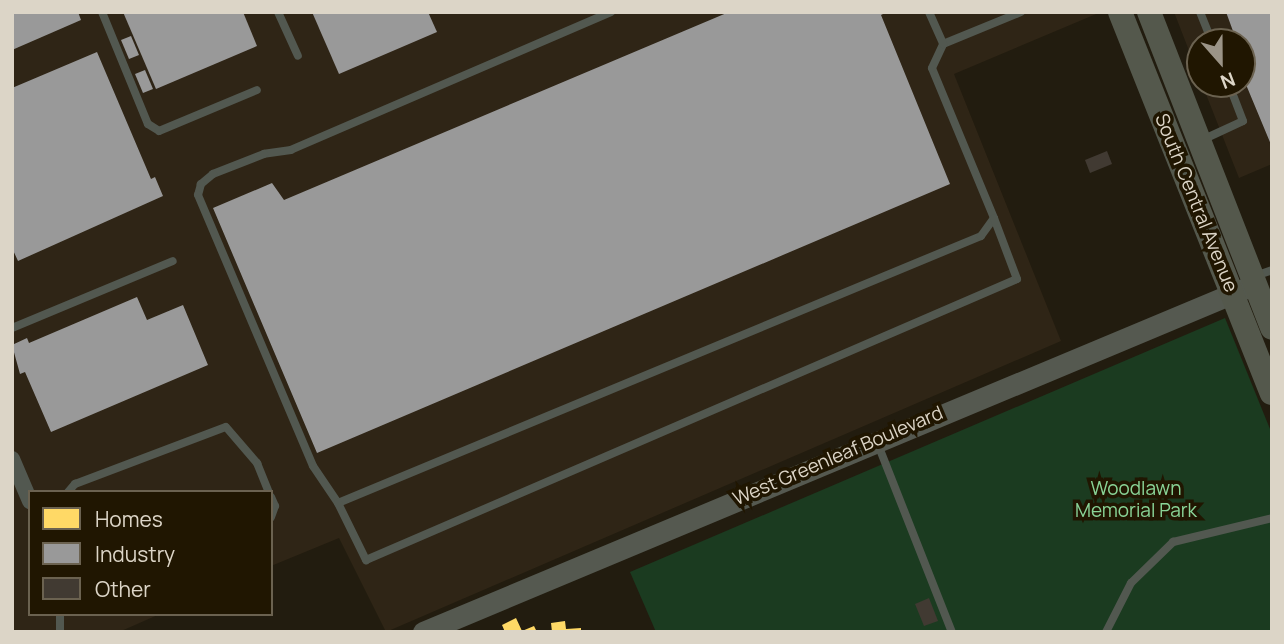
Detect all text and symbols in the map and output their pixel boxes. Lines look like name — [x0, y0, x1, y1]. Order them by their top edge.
north arrow — [1186, 28, 1256, 98]
text: N — [1217, 66, 1239, 95]
street label: South Central Avenue — [1150, 110, 1242, 296]
street label: West Greenleaf Boulevard — [730, 401, 946, 511]
park label: Woodlawn Memorial Park — [1075, 478, 1197, 522]
legend — [28, 490, 273, 616]
text: Homes — [95, 505, 163, 533]
text: Industry — [95, 540, 175, 568]
text: Other — [95, 575, 151, 603]

